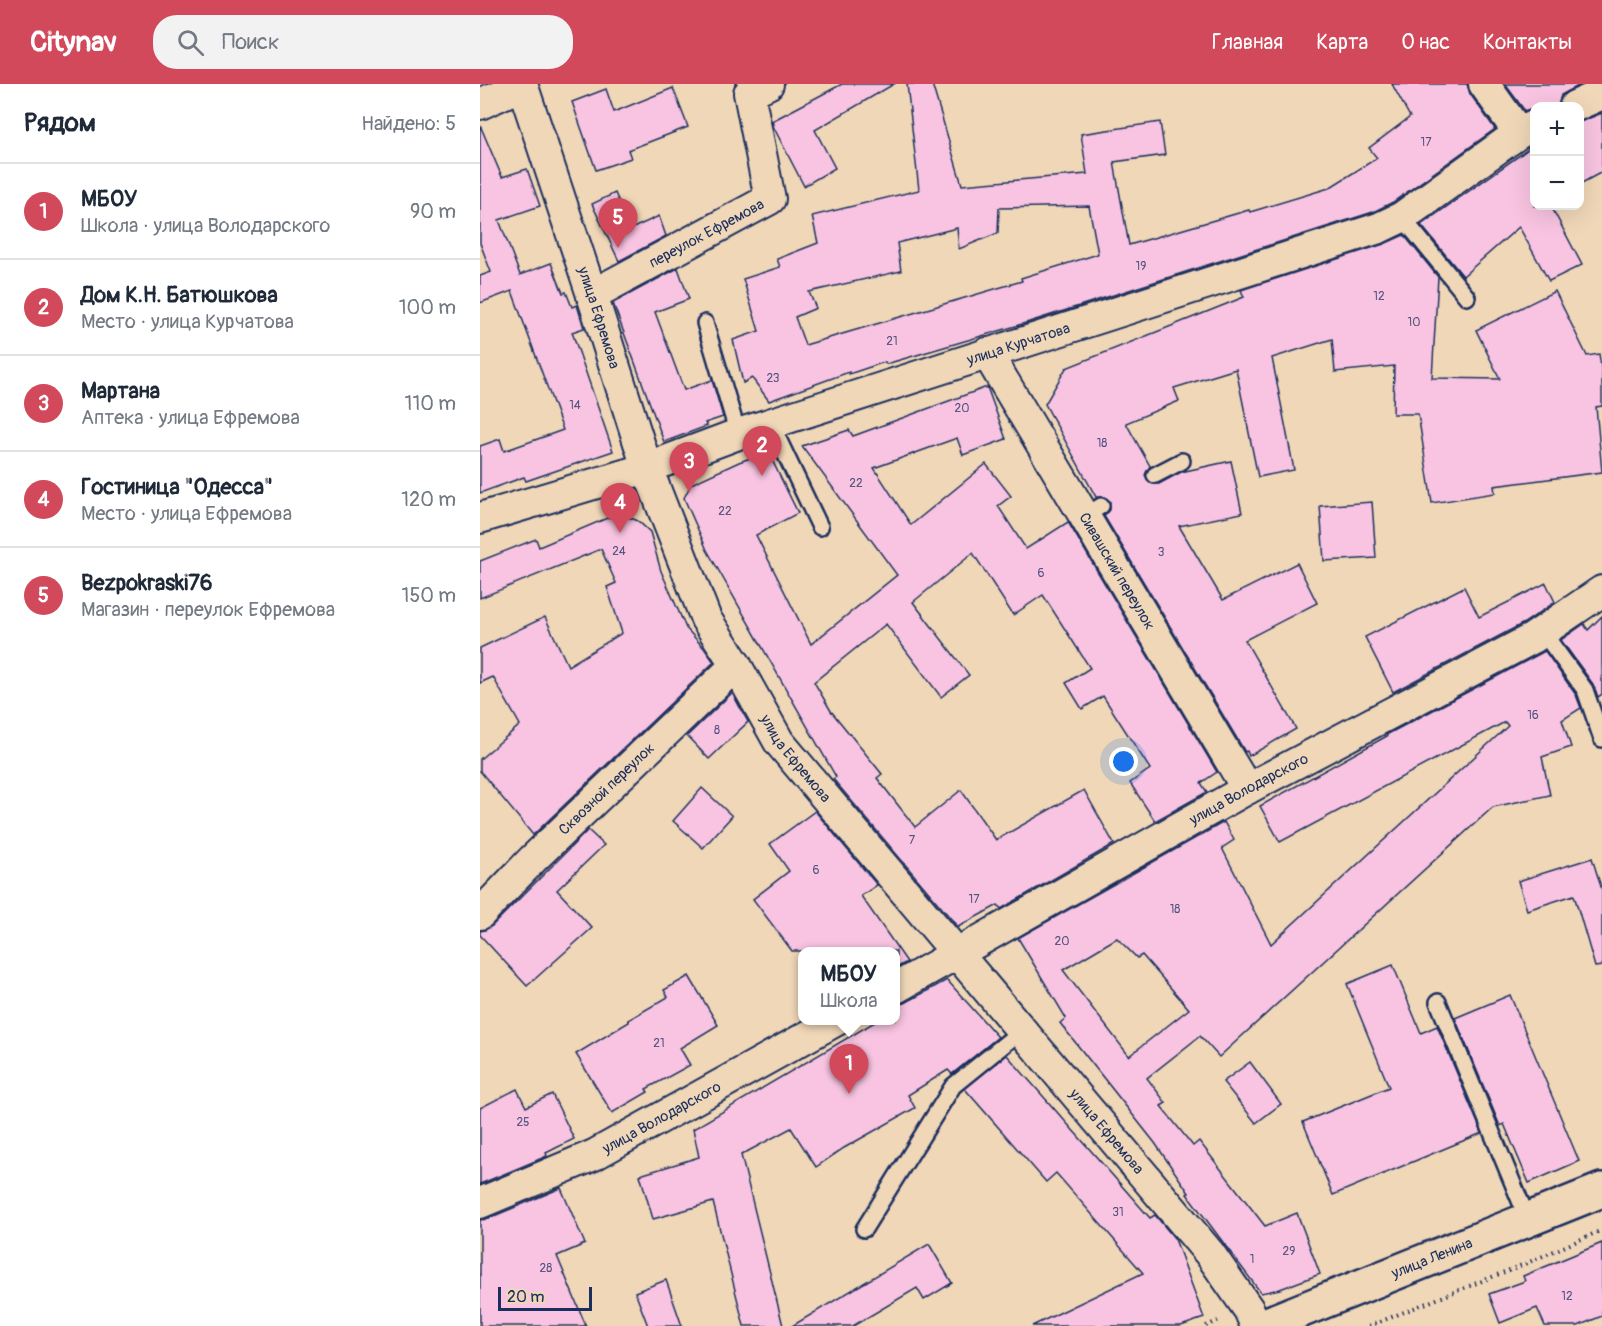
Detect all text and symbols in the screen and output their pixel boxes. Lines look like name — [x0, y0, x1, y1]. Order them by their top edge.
search box — [153, 15, 573, 69]
text: Citynav — [30, 25, 117, 60]
icon: search — [174, 26, 207, 59]
text: Поиск — [222, 28, 279, 56]
text: Главная — [1212, 29, 1283, 56]
text: Карта — [1316, 29, 1368, 56]
text: О нас — [1401, 29, 1450, 56]
text: Контакты — [1483, 29, 1572, 56]
map controls — [1530, 102, 1584, 210]
button: + — [1530, 102, 1584, 156]
text: Рядом — [24, 107, 96, 139]
text: Найдено: 5 — [361, 111, 456, 136]
house number: 17 — [1420, 135, 1432, 150]
button: − — [1530, 156, 1584, 210]
text: МБОУ — [81, 185, 137, 213]
street label: переулок Ефремова — [646, 195, 768, 273]
pin: 5 — [598, 198, 638, 248]
text: 1 — [40, 199, 47, 224]
text: 90 m — [410, 199, 456, 224]
text: Школа · улица Володарского — [81, 213, 330, 238]
house number: 19 — [1136, 259, 1146, 274]
street label: улица Ефремова — [573, 263, 624, 371]
text: Дом К.Н. Батюшкова — [81, 281, 278, 309]
house number: 12 — [1373, 289, 1385, 304]
text: 2 — [38, 295, 49, 320]
text: 100 m — [399, 295, 456, 320]
text: Место · улица Курчатова — [81, 309, 294, 334]
house number: 10 — [1408, 315, 1420, 330]
street label: улица Курчатова — [964, 319, 1073, 370]
house number: 21 — [886, 334, 898, 349]
house number: 23 — [766, 371, 780, 386]
text: Мартана — [81, 377, 160, 405]
text: 3 — [38, 391, 49, 416]
text: 110 m — [405, 391, 456, 416]
house number: 14 — [569, 398, 581, 413]
house number: 20 — [955, 401, 969, 416]
text: Аптека · улица Ефремова — [81, 405, 300, 430]
pin: 2 — [742, 426, 782, 476]
house number: 18 — [1097, 436, 1107, 451]
pin: 3 — [670, 442, 708, 492]
text: Гостиница "Одесса" — [81, 473, 273, 501]
house number: 22 — [849, 476, 863, 491]
pin: 4 — [600, 484, 640, 533]
text: 4 — [38, 487, 49, 512]
text: 120 m — [401, 487, 456, 512]
text: Место · улица Ефремова — [81, 501, 292, 526]
house number: 22 — [718, 504, 732, 519]
street label: Сивашский переулок — [1074, 509, 1159, 634]
house number: 24 — [612, 544, 626, 559]
house number: 3 — [1158, 545, 1165, 560]
house number: 6 — [1038, 566, 1045, 581]
text: Bezpokraski76 — [81, 569, 213, 597]
text: 5 — [38, 583, 49, 608]
text: 150 m — [402, 583, 456, 608]
text: Магазин · переулок Ефремова — [81, 597, 335, 622]
house number: 16 — [1527, 708, 1539, 723]
street label: улица Ефремова — [755, 711, 835, 806]
house number: 8 — [714, 723, 720, 738]
street label: Сквозной переулок — [555, 739, 659, 839]
your location — [1109, 747, 1138, 776]
street label: улица Володарского — [1185, 749, 1312, 830]
house number: 7 — [909, 833, 916, 848]
house number: 6 — [813, 863, 820, 878]
house number: 17 — [968, 892, 980, 907]
house number: 18 — [1170, 902, 1180, 917]
house number: 20 — [1055, 934, 1069, 949]
popup — [798, 947, 900, 1025]
text: МБОУ — [820, 960, 877, 988]
text: Школа — [820, 988, 878, 1013]
house number: 21 — [653, 1036, 665, 1051]
pin: 1 — [830, 1044, 868, 1094]
street label: улица Володарского — [598, 1077, 725, 1159]
street label: улица Ефремова — [1064, 1084, 1148, 1178]
house number: 25 — [516, 1115, 530, 1130]
house number: 31 — [1112, 1205, 1124, 1220]
street label: улица Ленина — [1388, 1234, 1475, 1284]
house number: 29 — [1283, 1244, 1295, 1259]
house number: 1 — [1250, 1252, 1254, 1267]
house number: 28 — [540, 1261, 552, 1276]
scale bar — [498, 1284, 592, 1312]
text: 20 m — [507, 1287, 545, 1307]
house number: 12 — [1561, 1289, 1573, 1304]

